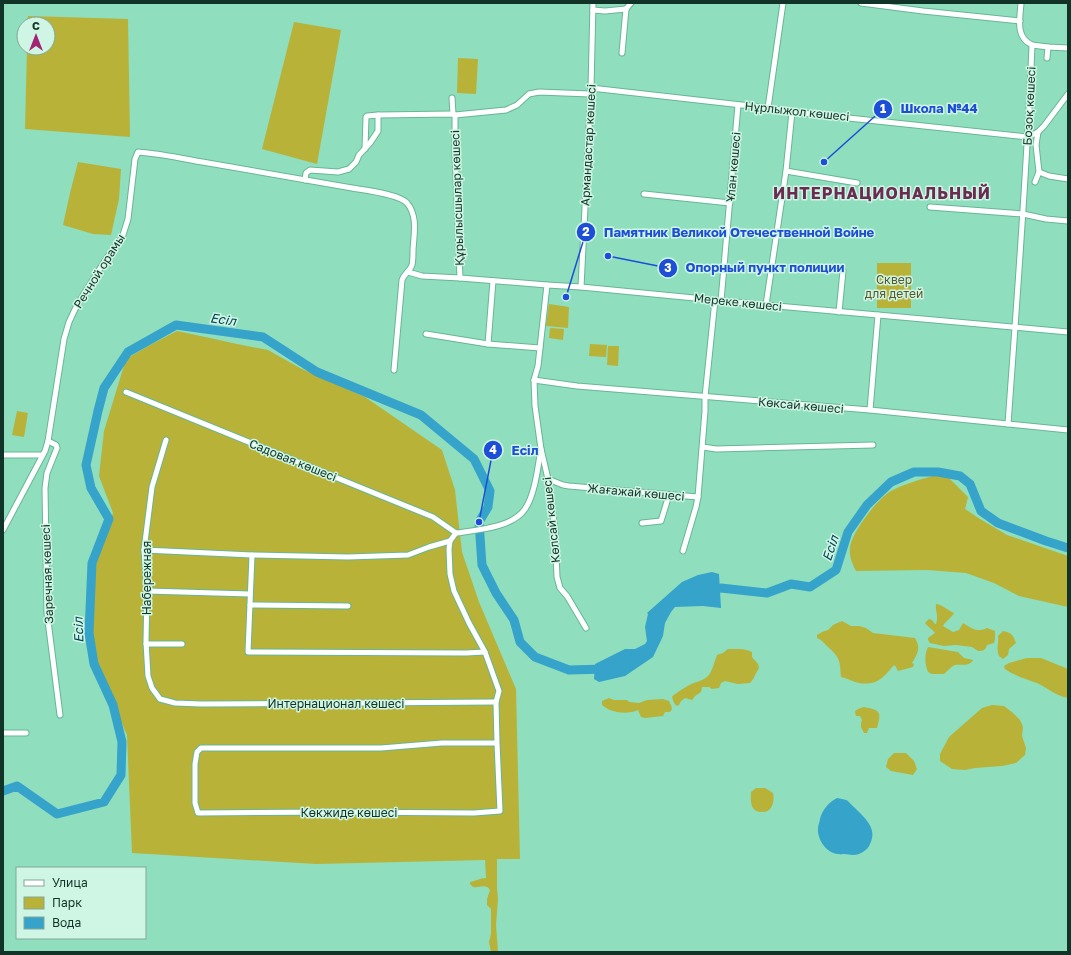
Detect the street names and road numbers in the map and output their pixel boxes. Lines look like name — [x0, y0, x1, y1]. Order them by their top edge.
street label: Бозоқ көшесі — [1019, 66, 1039, 146]
street label: Армандастар көшесі — [577, 84, 599, 206]
street label: Нұрлыжол көшесі — [744, 98, 850, 124]
street label: Құрылысшылар көшесі — [447, 130, 467, 266]
street label: Ұлан көшесі — [722, 131, 744, 203]
street label: Речной орамы — [70, 231, 128, 311]
street label: Мереке көшесі — [693, 290, 783, 314]
street label: Көксай көшесі — [758, 394, 844, 416]
street label: Садовая көшесі — [247, 436, 339, 484]
street label: Көлсай көшесі — [539, 476, 563, 564]
street label: Жағажай көшесі — [587, 480, 685, 504]
street label: Заречная көшесі — [38, 524, 56, 624]
street label: Набережная — [139, 541, 154, 615]
street label: Интернационал көшесі — [267, 696, 405, 711]
street label: Көкжиде көшесі — [301, 805, 397, 820]

